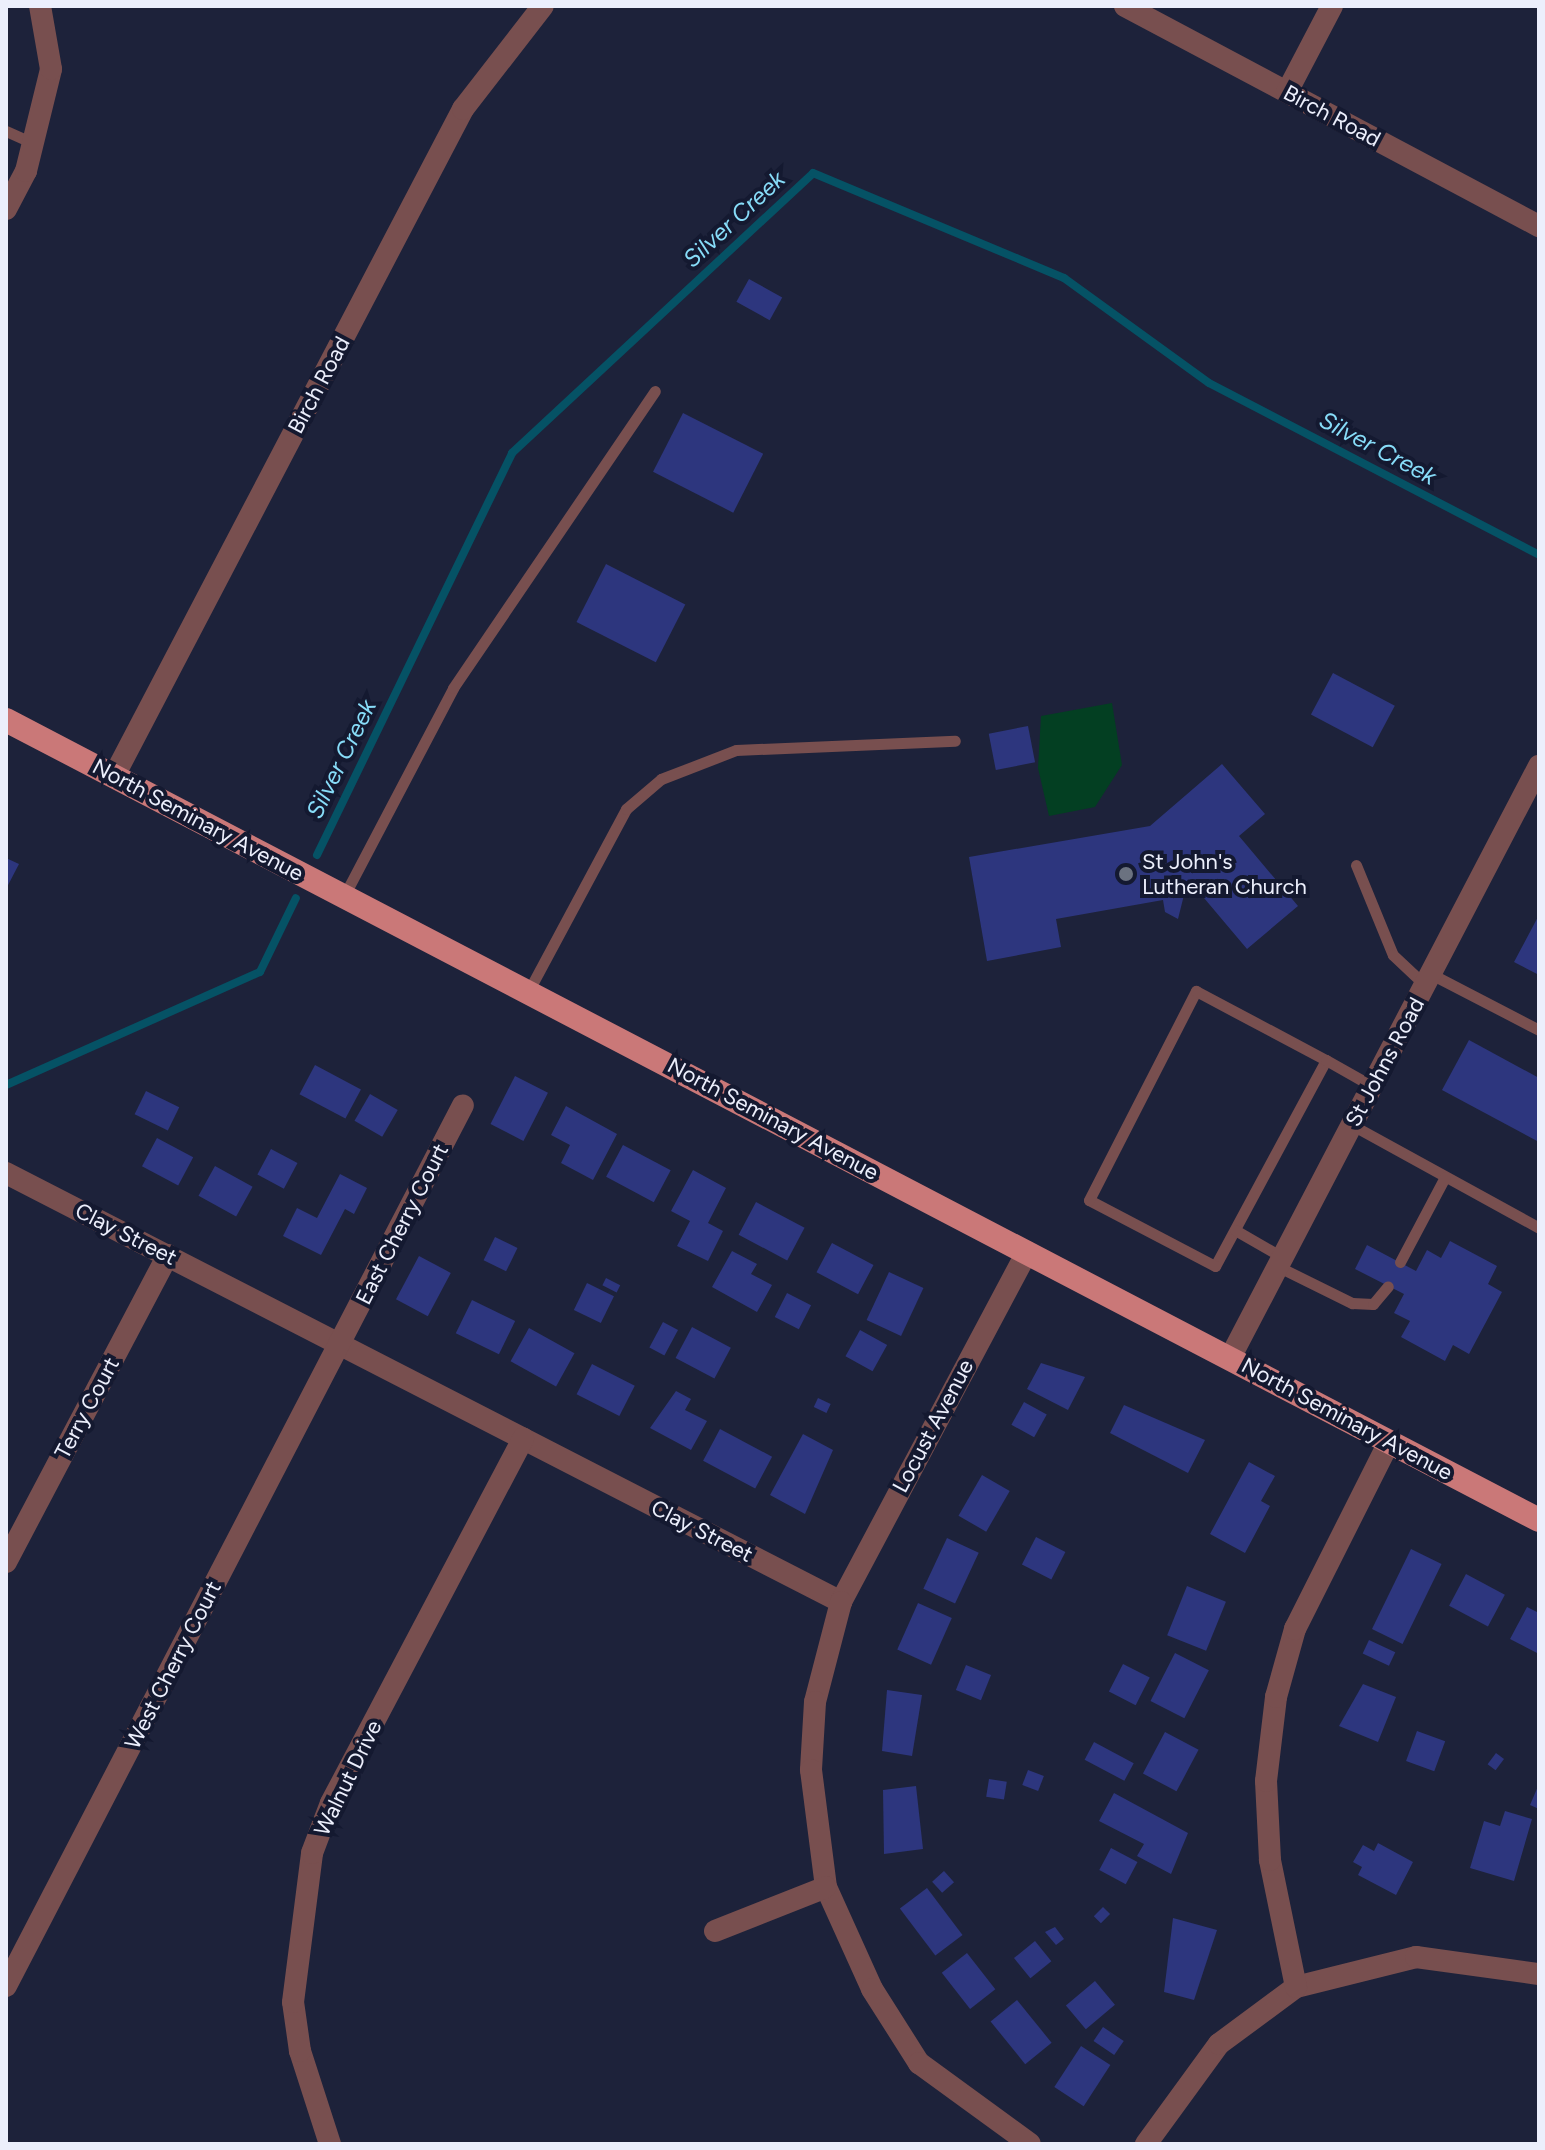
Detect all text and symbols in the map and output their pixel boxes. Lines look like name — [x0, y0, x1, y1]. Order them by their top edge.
street label: Birch Road — [1279, 79, 1385, 153]
water label: Silver Creek — [677, 165, 791, 273]
street label: Birch Road — [282, 332, 356, 438]
water label: Silver Creek — [1315, 405, 1441, 491]
water label: Silver Creek — [300, 695, 382, 823]
street label: North Seminary Avenue — [88, 753, 308, 887]
place label: St John's Lutheran Church — [1142, 848, 1307, 900]
marker: St John's Lutheran Church — [1117, 865, 1135, 883]
street label: St Johns Road — [1340, 993, 1430, 1131]
street label: North Seminary Avenue — [663, 1052, 883, 1186]
street label: East Cherry Court — [350, 1139, 454, 1309]
street label: Clay Street — [71, 1197, 181, 1271]
street label: North Seminary Avenue — [1237, 1352, 1457, 1486]
street label: Terry Court — [49, 1353, 125, 1463]
street label: Locust Avenue — [887, 1355, 979, 1497]
street label: Clay Street — [647, 1494, 757, 1568]
street label: West Cherry Court — [119, 1577, 227, 1753]
street label: Walnut Drive — [309, 1716, 387, 1840]

